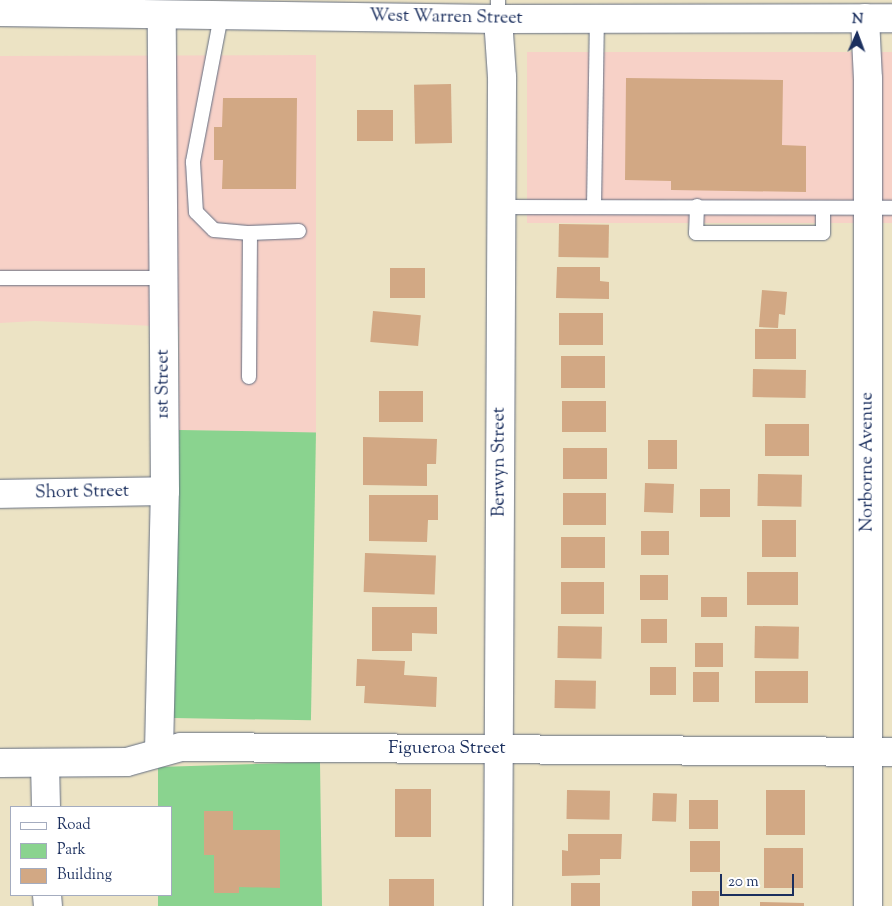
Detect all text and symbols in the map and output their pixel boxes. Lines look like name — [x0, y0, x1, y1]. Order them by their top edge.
street label: West Warren Street — [369, 6, 523, 30]
north arrow — [832, 10, 882, 60]
text: N — [852, 10, 863, 30]
street label: 1st Street — [153, 349, 175, 419]
street label: Norborne Avenue — [857, 392, 879, 532]
street label: Berwyn Street — [489, 407, 511, 517]
street label: Short Street — [35, 481, 129, 505]
street label: Figueroa Street — [388, 738, 506, 760]
legend — [10, 806, 172, 896]
text: Road — [57, 815, 91, 836]
text: Park — [57, 840, 86, 861]
scale bar — [722, 864, 796, 896]
text: Building — [57, 865, 112, 886]
text: 20 m — [728, 872, 759, 893]

